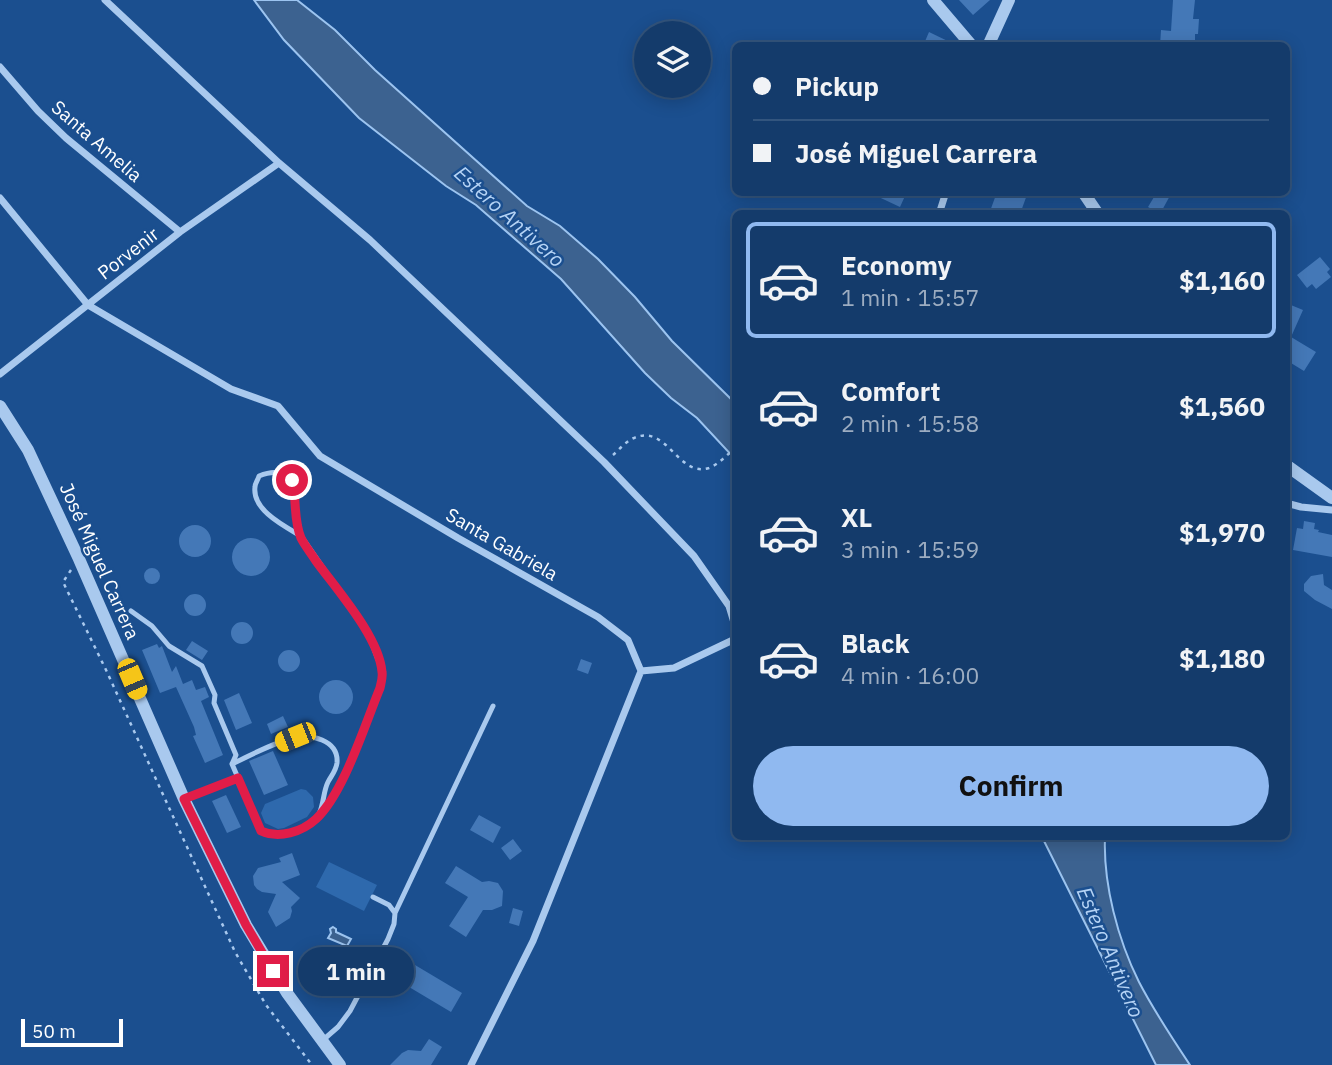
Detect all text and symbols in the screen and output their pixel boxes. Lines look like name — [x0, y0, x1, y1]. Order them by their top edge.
map controls — [634, 21, 711, 98]
button: layers — [634, 21, 711, 98]
text: Pickup — [795, 69, 879, 103]
street label: Santa Amelia — [47, 95, 147, 187]
text: José Miguel Carrera — [795, 136, 1037, 170]
water label: Estero Antivero — [449, 159, 571, 273]
street label: Porvenir — [93, 222, 163, 284]
text: Economy — [841, 248, 952, 282]
icon: car — [757, 249, 820, 312]
text: $1,160 — [1179, 263, 1265, 297]
text: 1 min · 15:57 — [841, 282, 979, 312]
text: Comfort — [841, 374, 940, 408]
icon: car — [757, 375, 820, 438]
text: $1,560 — [1179, 389, 1265, 423]
text: 2 min · 15:58 — [841, 408, 979, 438]
route start — [276, 464, 308, 496]
street label: José Miguel Carrera — [55, 479, 145, 643]
text: XL — [841, 500, 872, 534]
icon: car — [757, 501, 820, 564]
street label: Santa Gabriela — [442, 502, 562, 586]
text: $1,970 — [1179, 515, 1265, 549]
text: 3 min · 15:59 — [841, 534, 979, 564]
text: Black — [841, 626, 909, 660]
icon: car — [757, 627, 820, 690]
text: $1,180 — [1179, 641, 1265, 675]
car — [115, 656, 150, 702]
text: 4 min · 16:00 — [841, 660, 979, 690]
car — [272, 719, 319, 755]
button: Confirm — [753, 746, 1269, 826]
water label: Estero Antivero — [1071, 882, 1151, 1022]
callout: 1 min — [298, 946, 413, 996]
route end — [257, 955, 289, 987]
text: 1 min — [326, 956, 386, 986]
scale bar — [21, 1016, 122, 1048]
text: 50 m — [32, 1019, 76, 1043]

